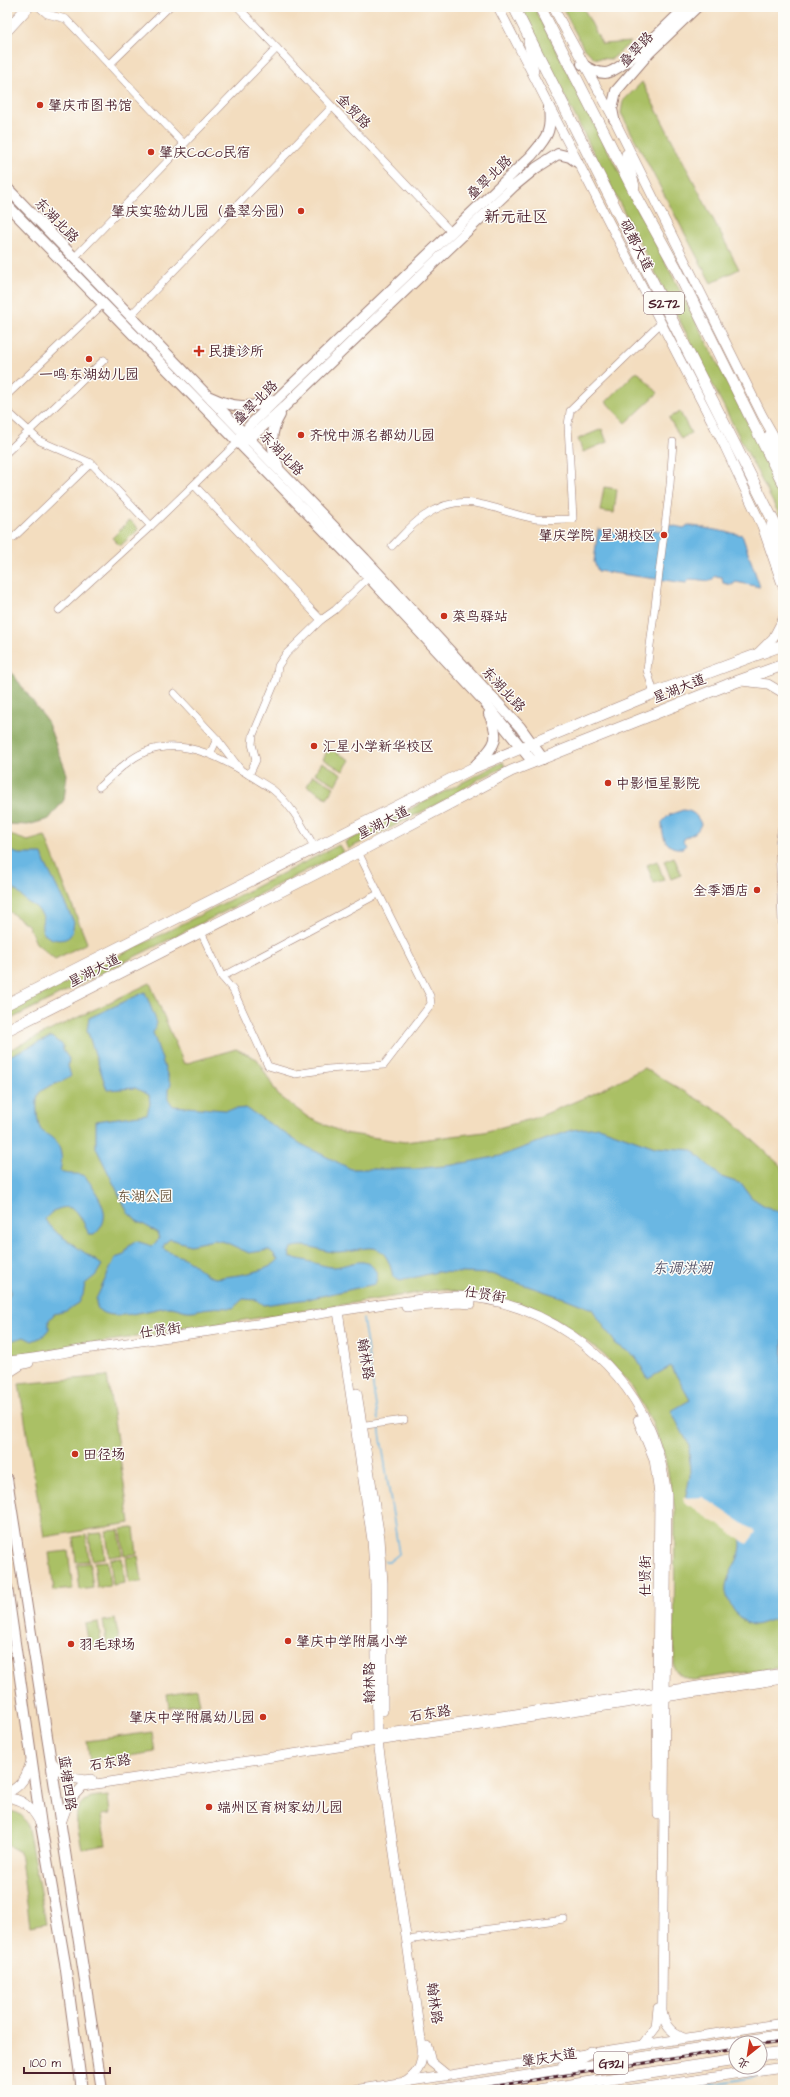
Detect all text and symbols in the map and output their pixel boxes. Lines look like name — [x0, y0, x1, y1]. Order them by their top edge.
street label: 叠翠路 — [615, 28, 658, 72]
street label: 金贸路 — [331, 90, 375, 134]
place label: 肇庆市图书馆 — [48, 96, 132, 116]
marker: 肇庆市图书馆 — [35, 100, 45, 110]
place label: 肇庆CoCo民宿 — [159, 143, 251, 163]
marker: 肇庆CoCo民宿 — [146, 147, 156, 157]
street label: 叠翠北路 — [463, 151, 517, 204]
street label: 东湖北路 — [30, 194, 83, 248]
place label: 肇庆实验幼儿园（叠翠分园） — [111, 202, 293, 222]
marker: 肇庆实验幼儿园（叠翠分园） — [296, 206, 306, 216]
district label: 新元社区 — [484, 206, 548, 228]
street label: 砚都大道 — [614, 216, 658, 275]
road number: S272 — [644, 292, 684, 314]
place label: 民捷诊所 — [208, 342, 264, 362]
marker: 民捷诊所 — [193, 345, 205, 357]
marker: 一鸣·东湖幼儿园 — [84, 354, 94, 364]
place label: 一鸣·东湖幼儿园 — [39, 365, 139, 385]
street label: 叠翠北路 — [229, 376, 283, 430]
place label: 齐悦中源名都幼儿园 — [309, 426, 435, 446]
street label: 东湖北路 — [255, 427, 308, 481]
marker: 齐悦中源名都幼儿园 — [296, 430, 306, 440]
place label: 肇庆学院 星湖校区 — [538, 526, 656, 546]
marker: 肇庆学院 星湖校区 — [659, 530, 669, 540]
place label: 菜鸟驿站 — [452, 607, 508, 627]
marker: 菜鸟驿站 — [439, 611, 449, 621]
street label: 东湖北路 — [477, 662, 530, 717]
street label: 星湖大道 — [650, 669, 709, 709]
place label: 汇星小学新华校区 — [322, 737, 434, 757]
marker: 汇星小学新华校区 — [309, 741, 319, 751]
place label: 中影恒星影院 — [616, 774, 700, 794]
marker: 中影恒星影院 — [603, 778, 613, 788]
street label: 星湖大道 — [354, 801, 413, 845]
place label: 全季酒店 — [693, 881, 749, 901]
marker: 全季酒店 — [752, 885, 762, 895]
street label: 星湖大道 — [65, 949, 124, 993]
park label: 东湖公园 — [117, 1187, 173, 1207]
water label: 东调洪湖 — [652, 1258, 714, 1279]
street label: 仕贤街 — [463, 1282, 507, 1308]
street label: 仕贤街 — [138, 1318, 182, 1344]
street label: 翰林路 — [352, 1337, 378, 1381]
place label: 田径场 — [83, 1445, 125, 1465]
marker: 田径场 — [70, 1449, 80, 1459]
street label: 仕贤街 — [636, 1555, 656, 1597]
place label: 肇庆中学附属小学 — [296, 1632, 408, 1652]
place label: 羽毛球场 — [79, 1635, 135, 1655]
marker: 肇庆中学附属小学 — [283, 1636, 293, 1646]
marker: 羽毛球场 — [66, 1639, 76, 1649]
street label: 翰林路 — [360, 1662, 380, 1704]
street label: 石东路 — [408, 1701, 452, 1727]
place label: 肇庆中学附属幼儿园 — [129, 1708, 255, 1728]
marker: 肇庆中学附属幼儿园 — [258, 1712, 268, 1722]
street label: 石东路 — [88, 1750, 132, 1776]
street label: 蓝塘四路 — [53, 1754, 81, 1812]
place label: 端州区育树家幼儿园 — [217, 1798, 343, 1818]
marker: 端州区育树家幼儿园 — [204, 1802, 214, 1812]
street label: 翰林路 — [421, 1981, 447, 2025]
north arrow — [728, 2035, 768, 2075]
street label: 肇庆大道 — [520, 2044, 578, 2072]
scale bar — [24, 2049, 110, 2075]
road number: G321 — [594, 2052, 628, 2074]
text: 北 — [735, 2054, 752, 2072]
text: 100 m — [30, 2055, 61, 2072]

